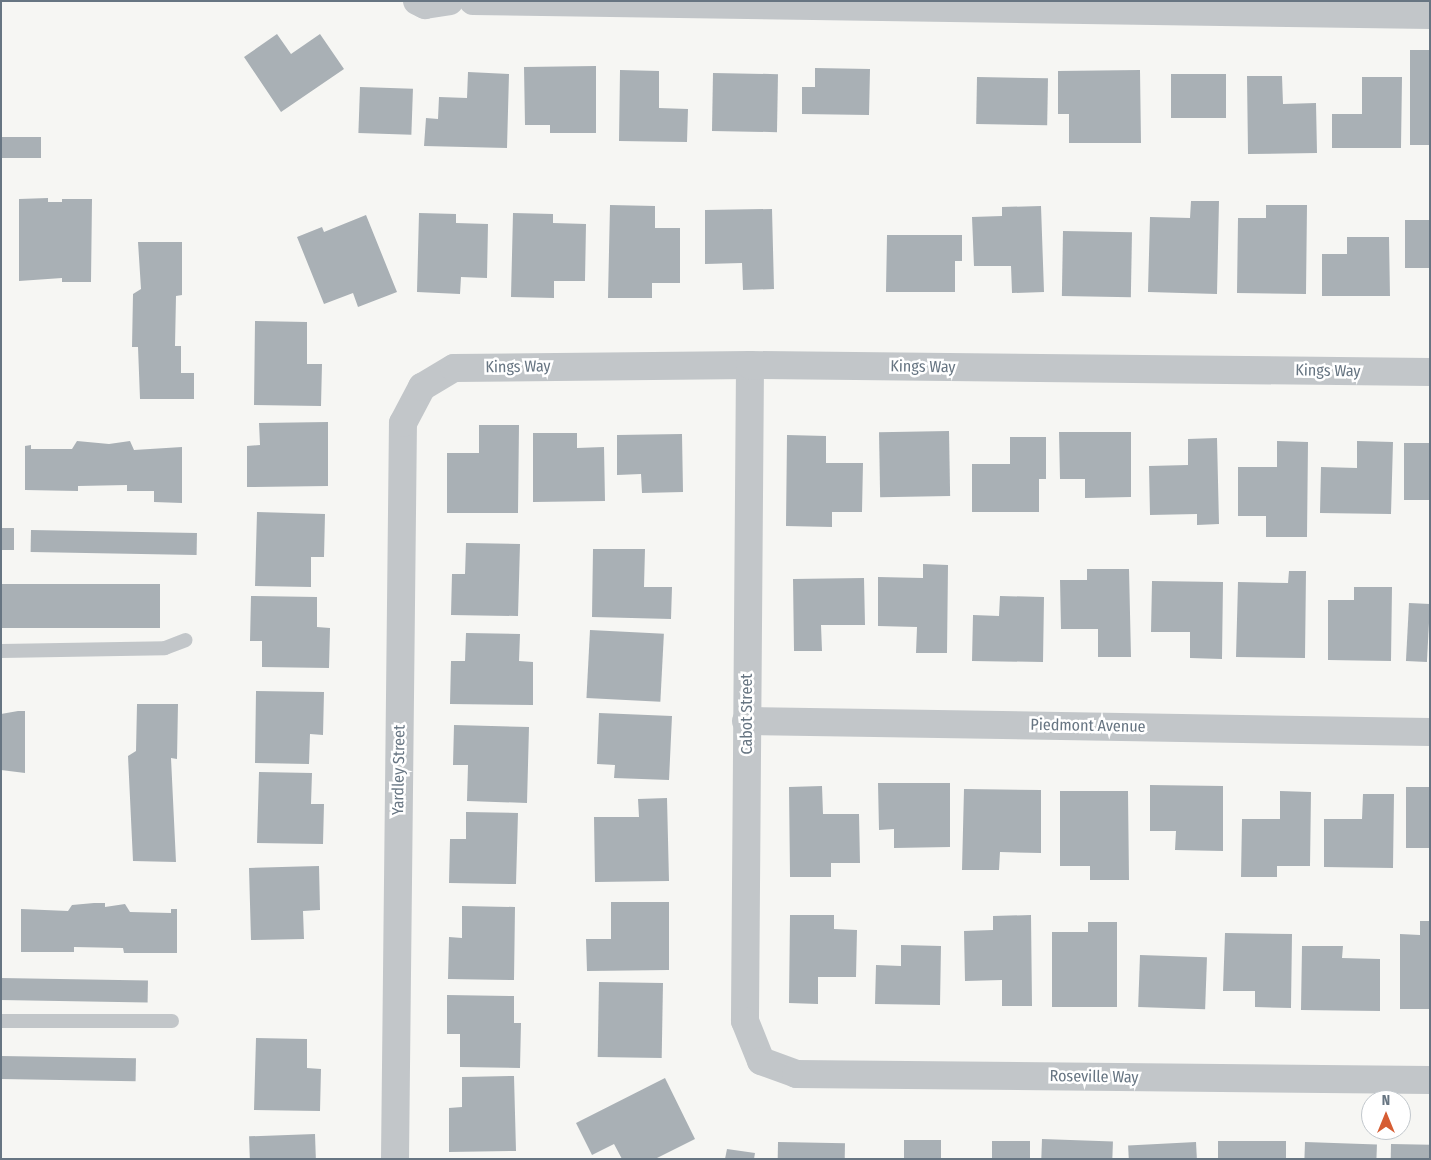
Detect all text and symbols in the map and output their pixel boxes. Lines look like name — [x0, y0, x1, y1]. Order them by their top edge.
street label: Kings Way — [485, 357, 551, 377]
street label: Kings Way — [890, 357, 956, 377]
street label: Kings Way — [1295, 361, 1361, 381]
street label: Cabot Street — [737, 673, 757, 755]
street label: Piedmont Avenue — [1030, 715, 1146, 737]
street label: Yardley Street — [389, 725, 409, 815]
street label: Roseville Way — [1049, 1067, 1139, 1087]
north arrow — [1361, 1090, 1411, 1140]
text: N — [1382, 1092, 1390, 1109]

